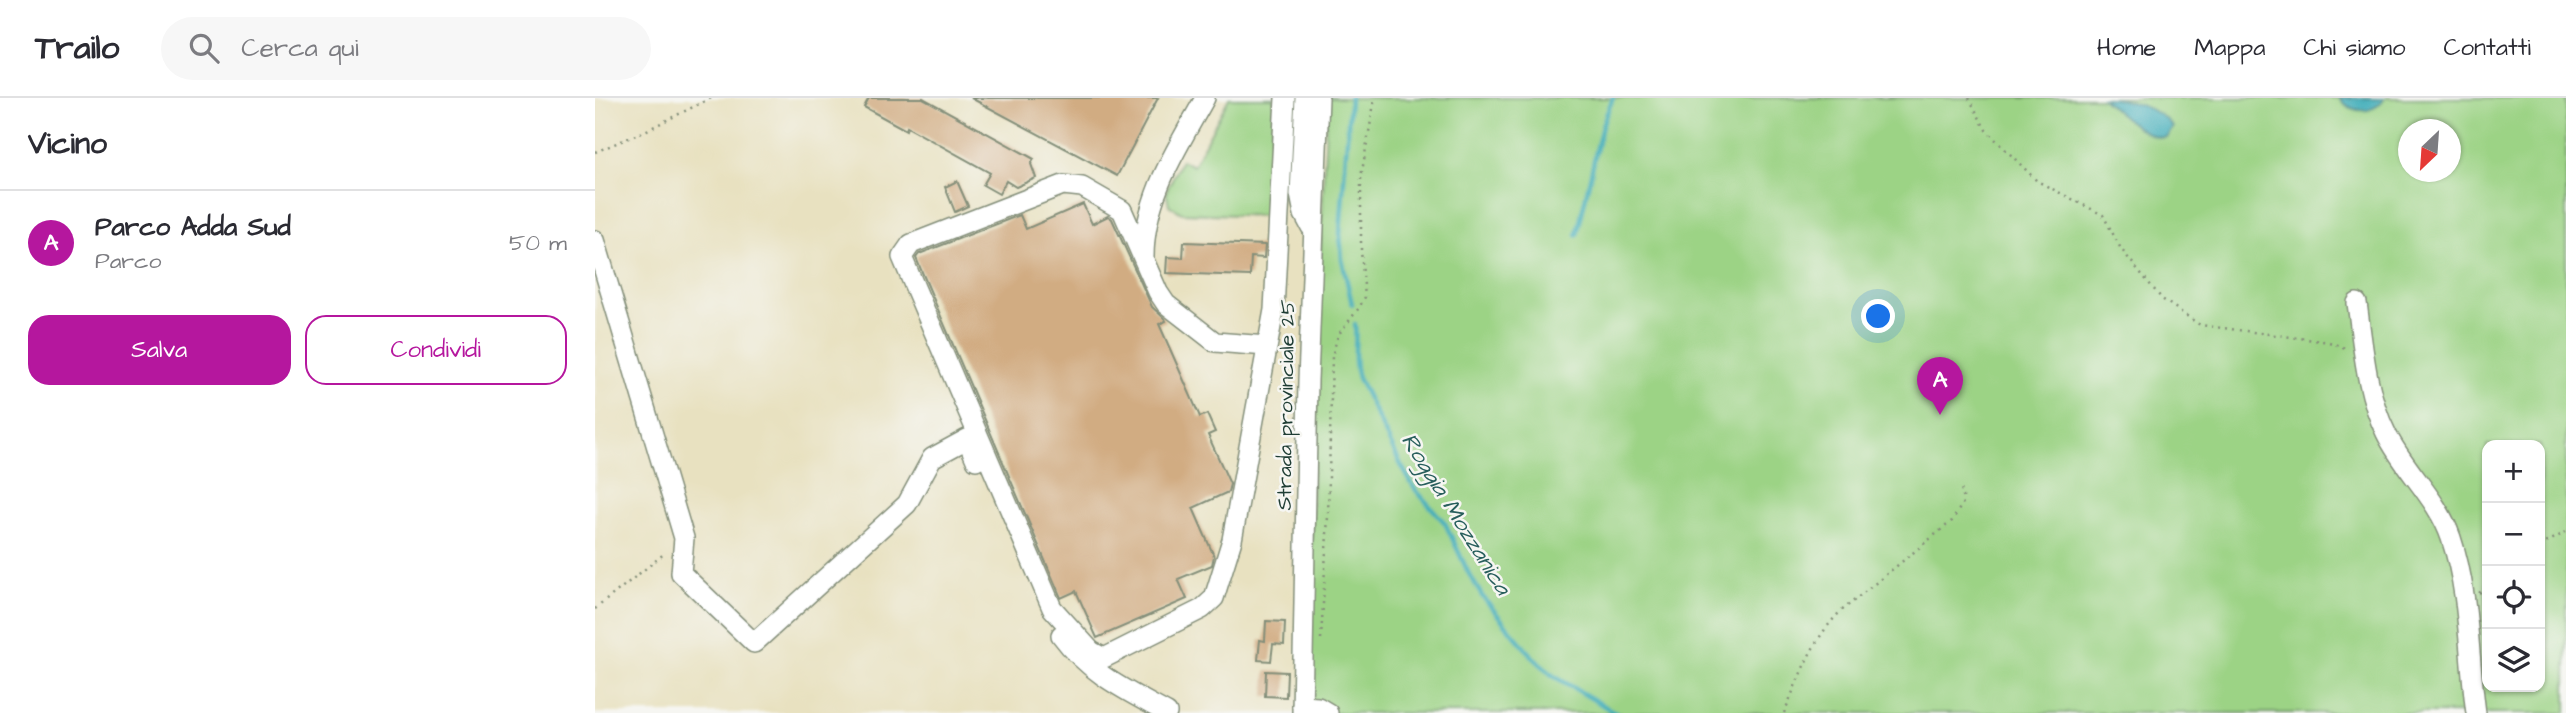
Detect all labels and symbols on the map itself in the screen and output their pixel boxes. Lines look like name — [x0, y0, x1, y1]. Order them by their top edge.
north arrow — [2398, 119, 2461, 182]
street label: Strada provinciale 25 — [1270, 299, 1303, 511]
your location — [1861, 299, 1895, 333]
pin: A — [1917, 357, 1963, 415]
water label: Roggia Mozzanica — [1393, 427, 1519, 603]

